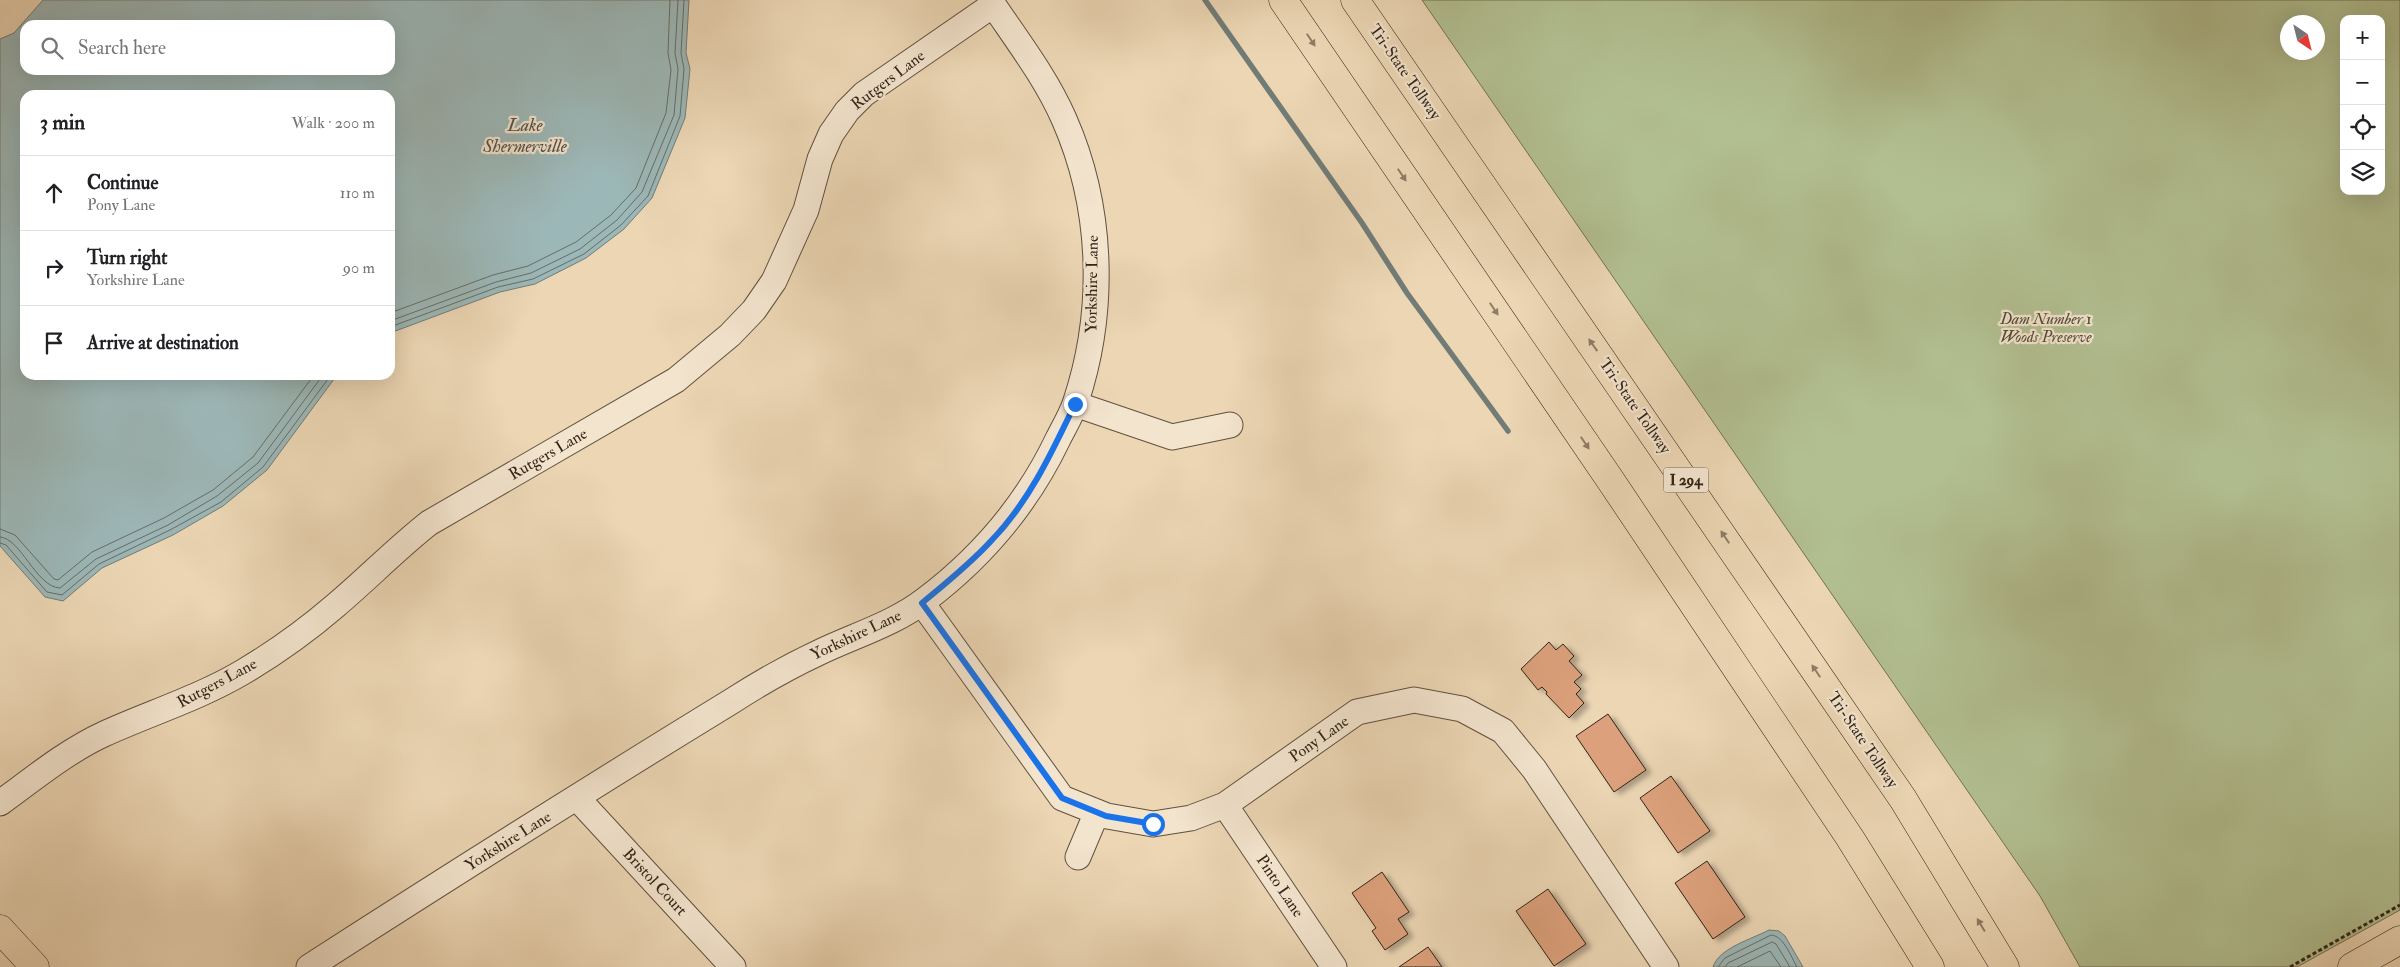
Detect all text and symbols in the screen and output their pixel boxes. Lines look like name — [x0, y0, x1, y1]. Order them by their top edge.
north arrow — [2280, 15, 2325, 60]
map controls — [2340, 15, 2385, 195]
button: + — [2340, 15, 2385, 60]
search box — [20, 20, 395, 75]
street label: Tri-State Tollway — [1365, 20, 1446, 124]
icon: search — [38, 34, 66, 62]
one-way arrow — [1306, 34, 1316, 47]
text: Search here — [78, 36, 166, 60]
street label: Rutgers Lane — [847, 46, 929, 114]
button: − — [2340, 60, 2385, 105]
button: locate — [2340, 105, 2385, 150]
text: 3 min — [40, 109, 85, 136]
text: Walk · 200 m — [292, 113, 375, 133]
water label: Lake Shermerville — [482, 114, 568, 158]
button: layers — [2340, 150, 2385, 195]
one-way arrow — [1397, 168, 1407, 181]
text: Continue — [87, 171, 158, 195]
icon: ahead — [40, 179, 68, 207]
text: 110 m — [340, 183, 375, 203]
text: Pony Lane — [87, 195, 155, 215]
street label: Yorkshire Lane — [1081, 235, 1103, 333]
text: Turn right — [87, 246, 167, 270]
icon: right — [40, 254, 68, 282]
text: 90 m — [343, 258, 375, 278]
text: Yorkshire Lane — [87, 270, 185, 290]
one-way arrow — [1489, 302, 1499, 316]
park label: Dam Number 1 Woods Preserve — [1999, 309, 2092, 347]
icon: arrive — [40, 329, 68, 357]
text: Arrive at destination — [87, 331, 239, 355]
one-way arrow — [1588, 338, 1598, 352]
street label: Tri-State Tollway — [1595, 354, 1676, 458]
route end — [1064, 393, 1087, 416]
street label: Rutgers Lane — [505, 423, 591, 484]
one-way arrow — [1580, 436, 1590, 450]
road number: I 294 — [1664, 468, 1708, 492]
one-way arrow — [1720, 530, 1730, 544]
street label: Yorkshire Lane — [807, 605, 905, 665]
street label: Rutgers Lane — [174, 654, 260, 712]
one-way arrow — [1811, 664, 1821, 678]
street label: Tri-State Tollway — [1823, 688, 1903, 793]
street label: Pony Lane — [1285, 711, 1353, 767]
street label: Yorkshire Lane — [461, 806, 555, 875]
route start — [1142, 813, 1165, 836]
street label: Bristol Court — [619, 844, 691, 920]
street label: Pinto Lane — [1252, 851, 1308, 921]
one-way arrow — [1976, 919, 1985, 932]

